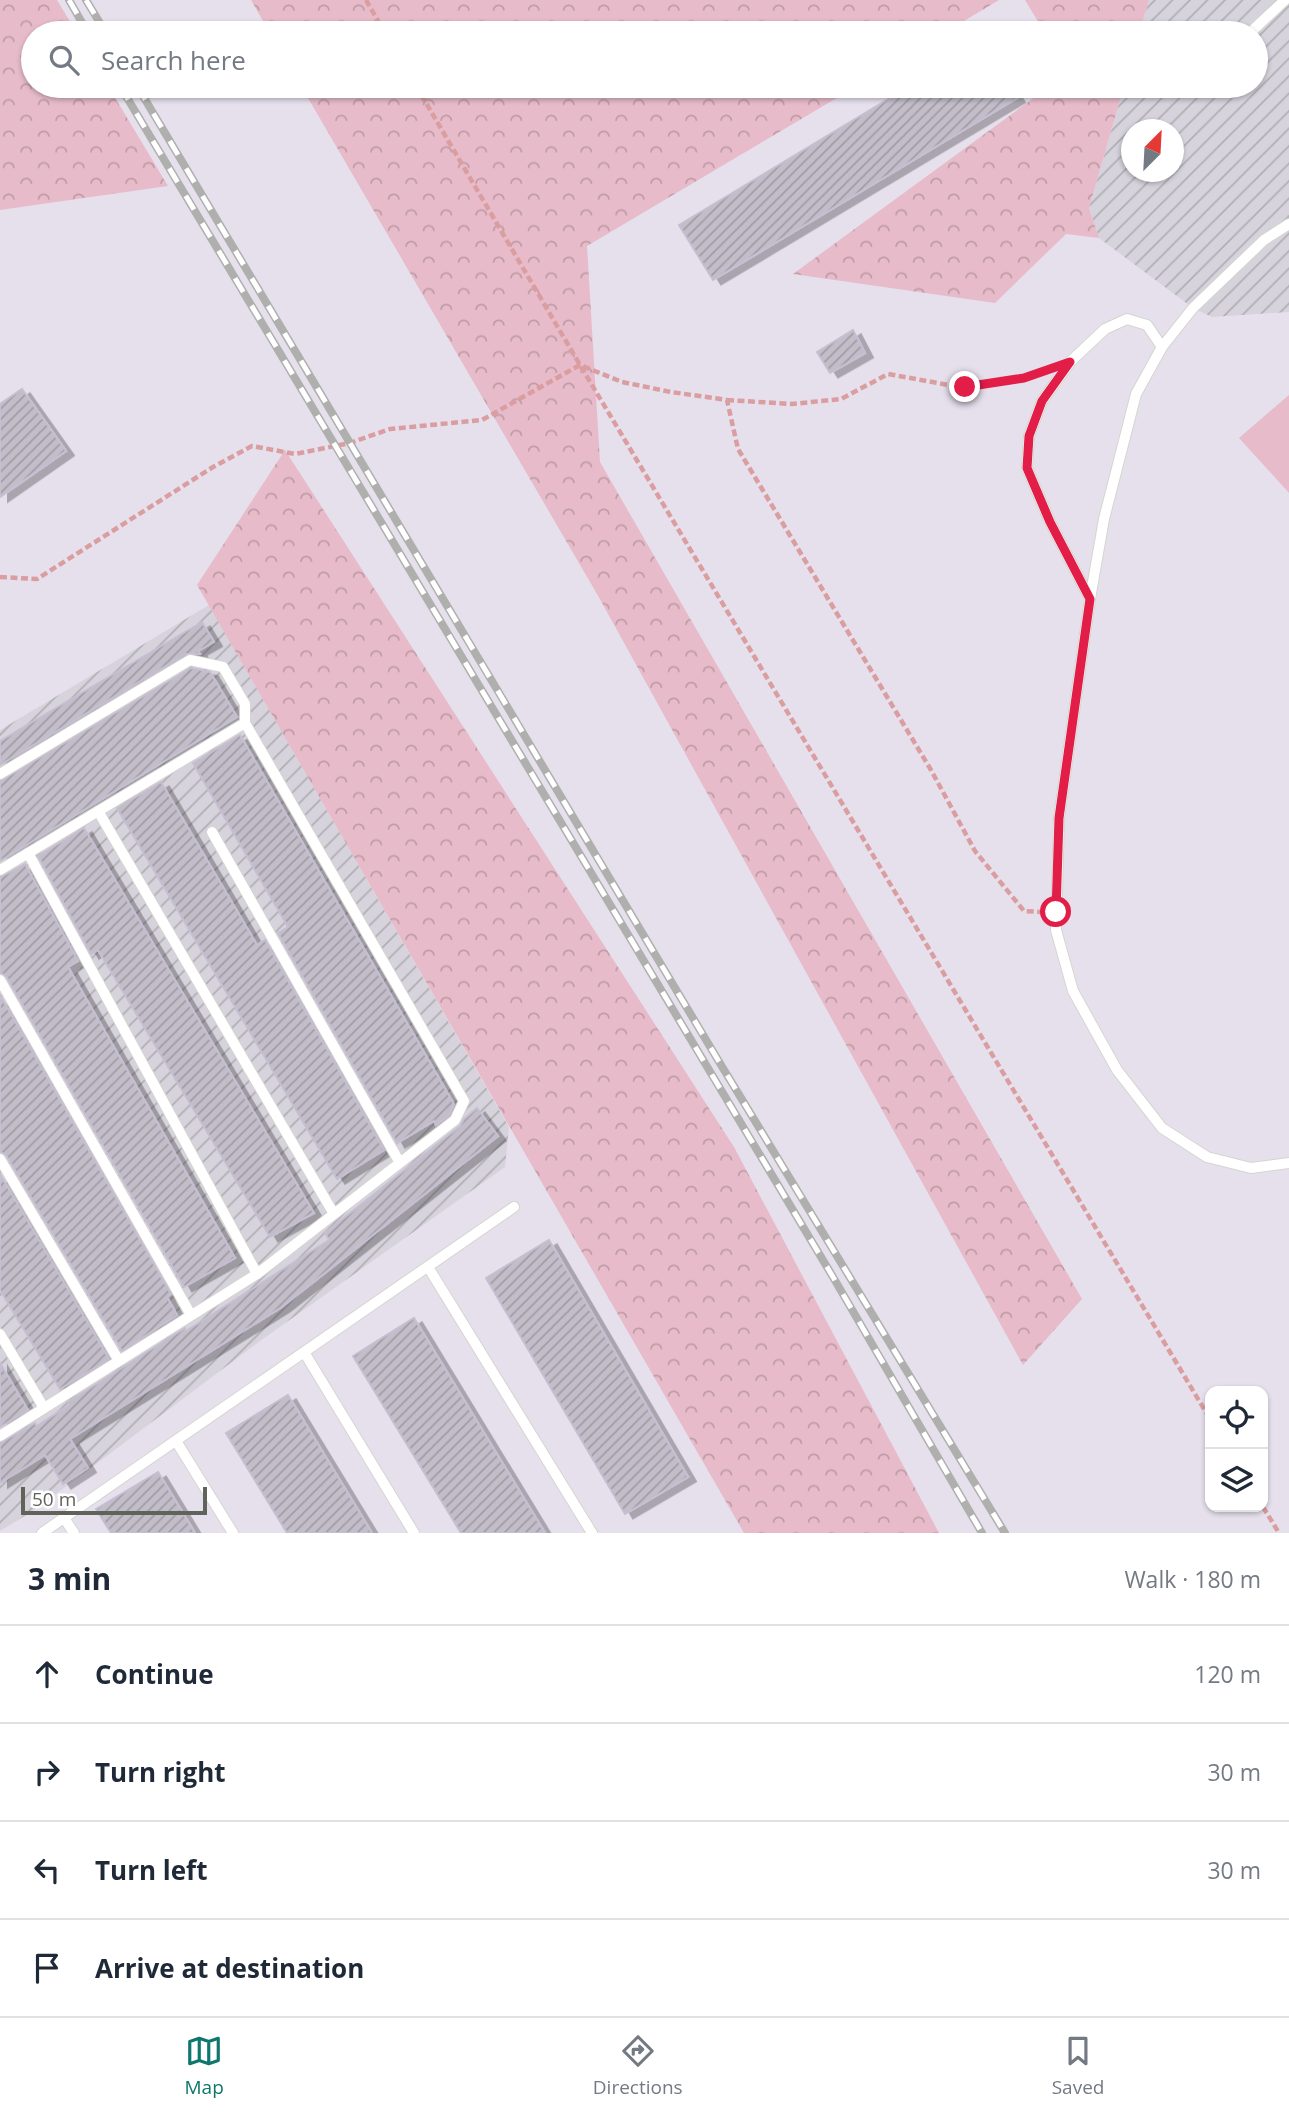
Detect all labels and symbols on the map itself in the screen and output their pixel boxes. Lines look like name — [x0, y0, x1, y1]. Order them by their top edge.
north arrow — [1121, 119, 1184, 182]
route end — [949, 371, 980, 402]
route start — [1040, 896, 1071, 927]
scale bar — [21, 1484, 206, 1516]

